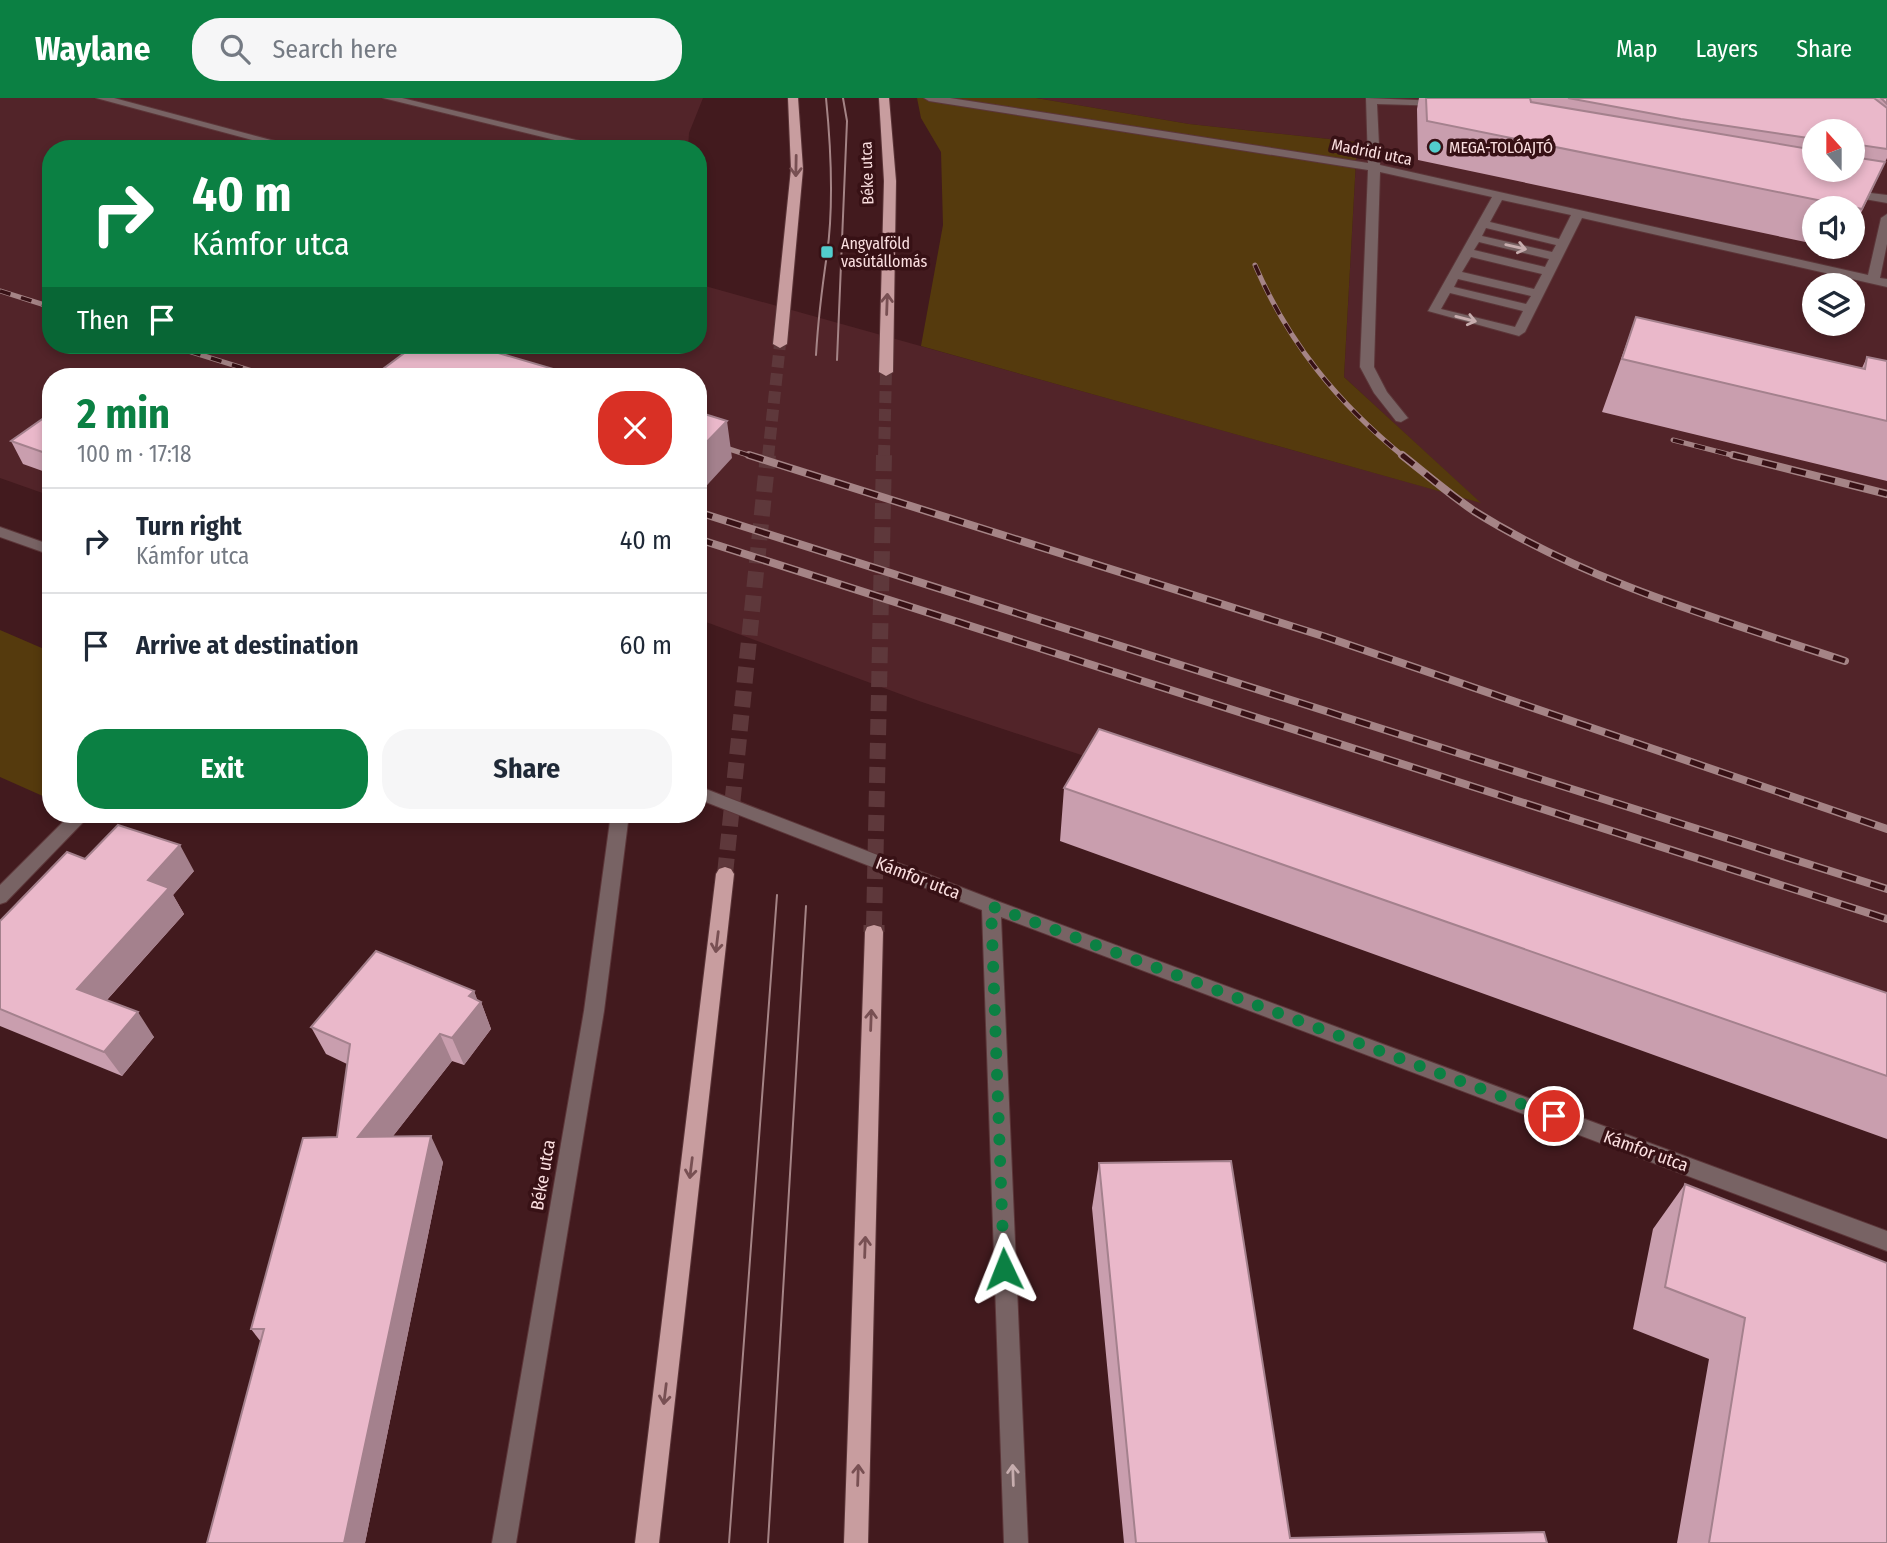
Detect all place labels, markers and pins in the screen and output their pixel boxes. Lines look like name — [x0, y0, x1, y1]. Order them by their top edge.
place label: MEGA-TOLÓAJTÓ — [1449, 138, 1553, 157]
marker: MEGA-TOLÓAJTÓ — [1427, 139, 1443, 155]
place label: Angyalföld vasútállomás — [841, 234, 927, 271]
marker: Angyalföld vasútállomás — [819, 244, 835, 260]
pin — [1524, 1086, 1584, 1146]

